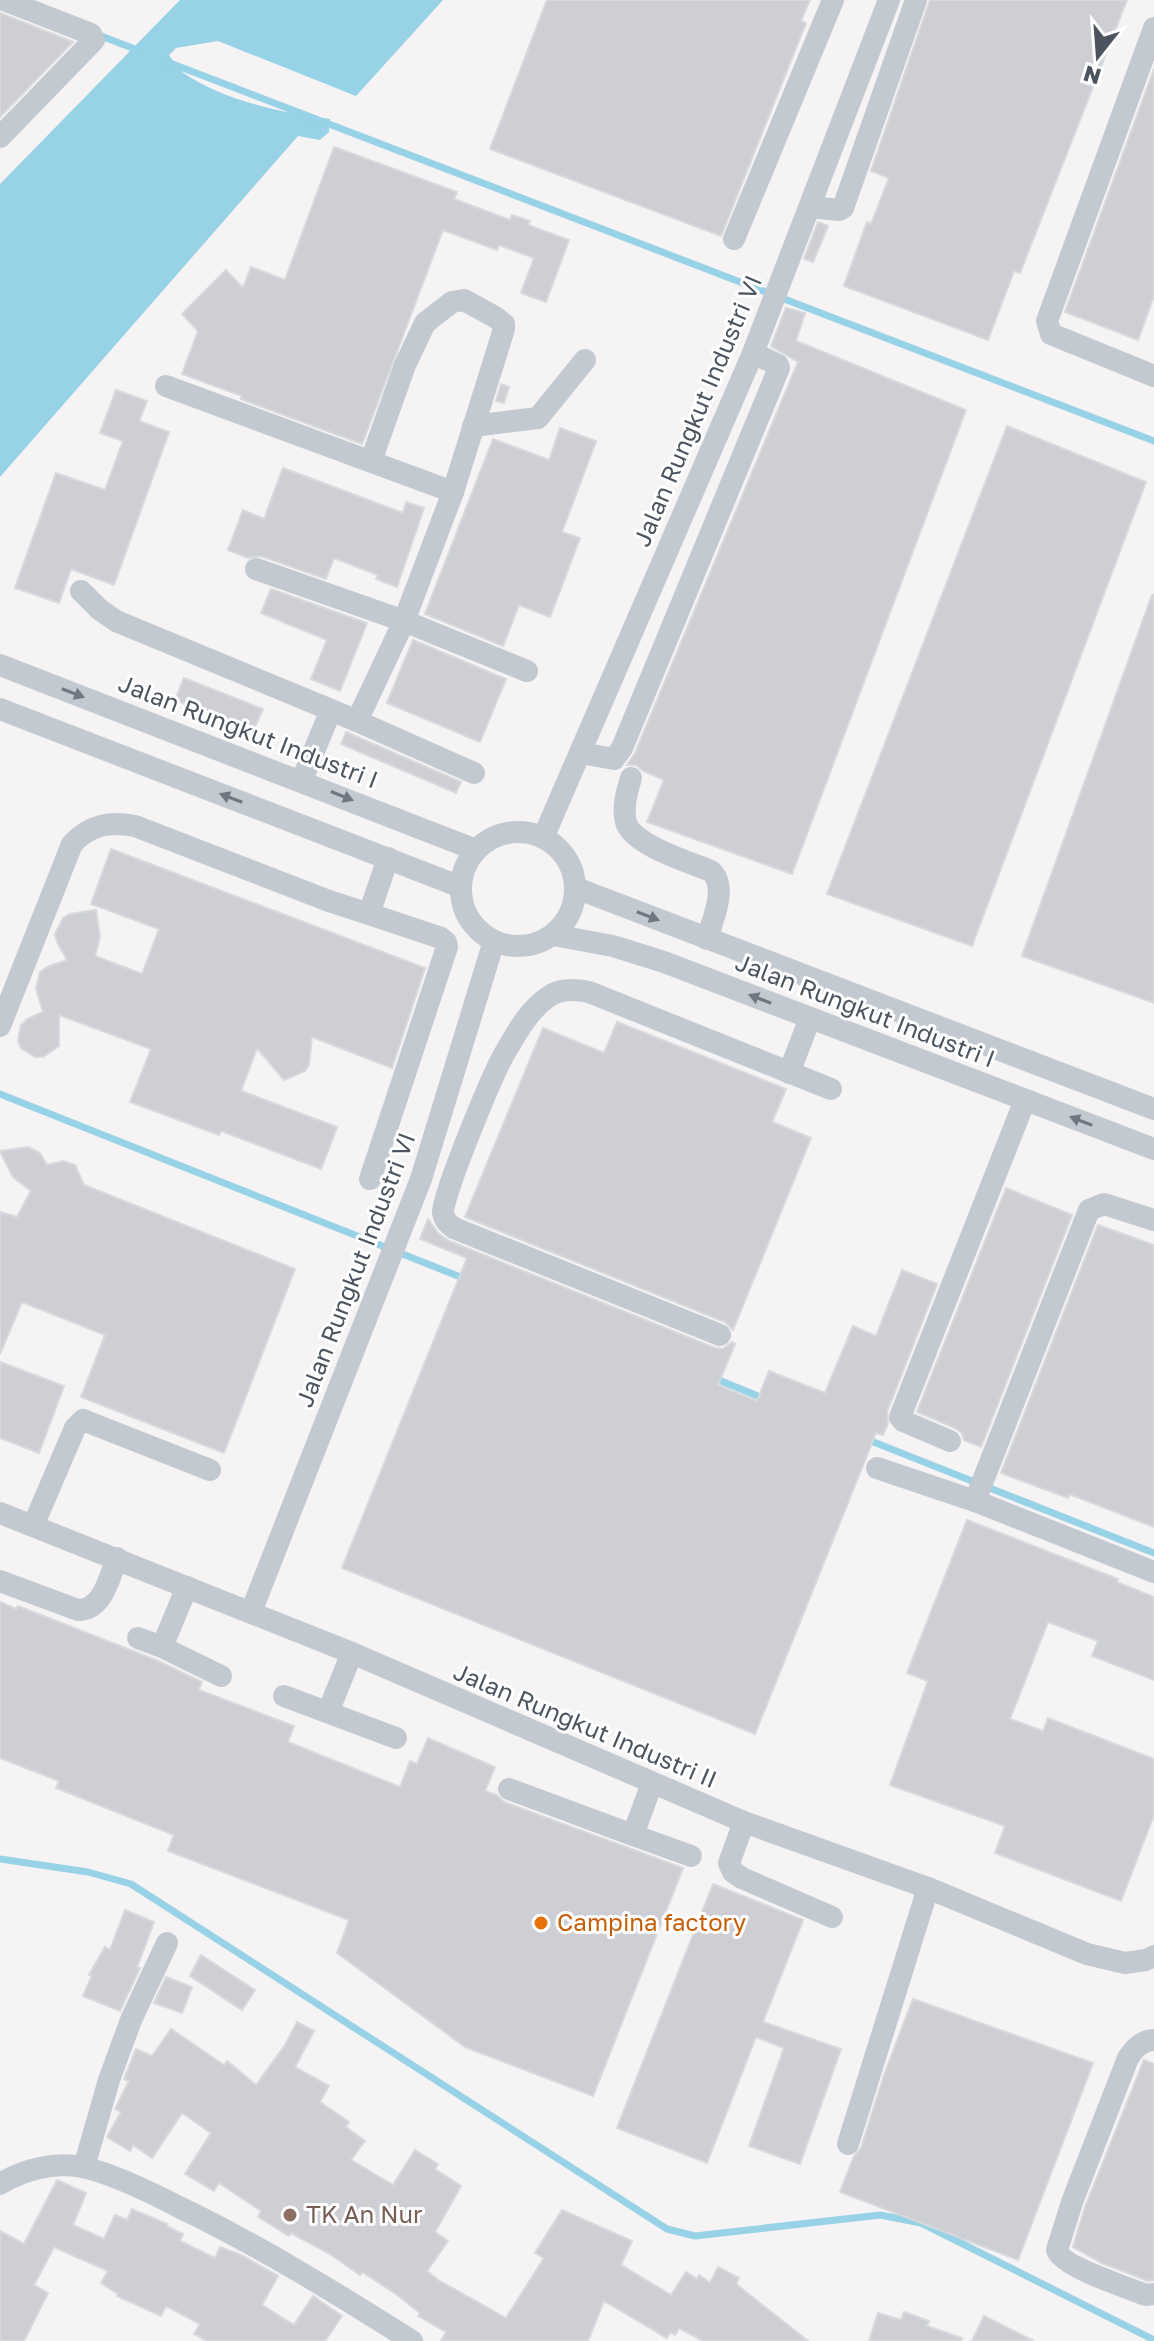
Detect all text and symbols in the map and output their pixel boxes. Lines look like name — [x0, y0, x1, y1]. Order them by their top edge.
north arrow — [1058, 16, 1138, 96]
text: N — [1080, 60, 1104, 91]
street label: Jalan Rungkut Industri VI — [626, 270, 767, 550]
street label: Jalan Rungkut Industri I — [115, 668, 382, 794]
one-way arrow — [61, 687, 85, 700]
one-way arrow — [330, 790, 354, 803]
one-way arrow — [219, 791, 243, 804]
one-way arrow — [637, 910, 661, 923]
street label: Jalan Rungkut Industri I — [732, 947, 999, 1073]
one-way arrow — [748, 992, 772, 1005]
one-way arrow — [1069, 1114, 1093, 1127]
street label: Jalan Rungkut Industri VI — [289, 1128, 420, 1411]
street label: Jalan Rungkut Industri II — [450, 1656, 722, 1793]
place label: Campina factory — [557, 1907, 746, 1936]
marker: Campina factory — [532, 1914, 550, 1932]
place label: TK An Nur — [306, 2199, 422, 2228]
marker: TK An Nur — [281, 2206, 299, 2224]

